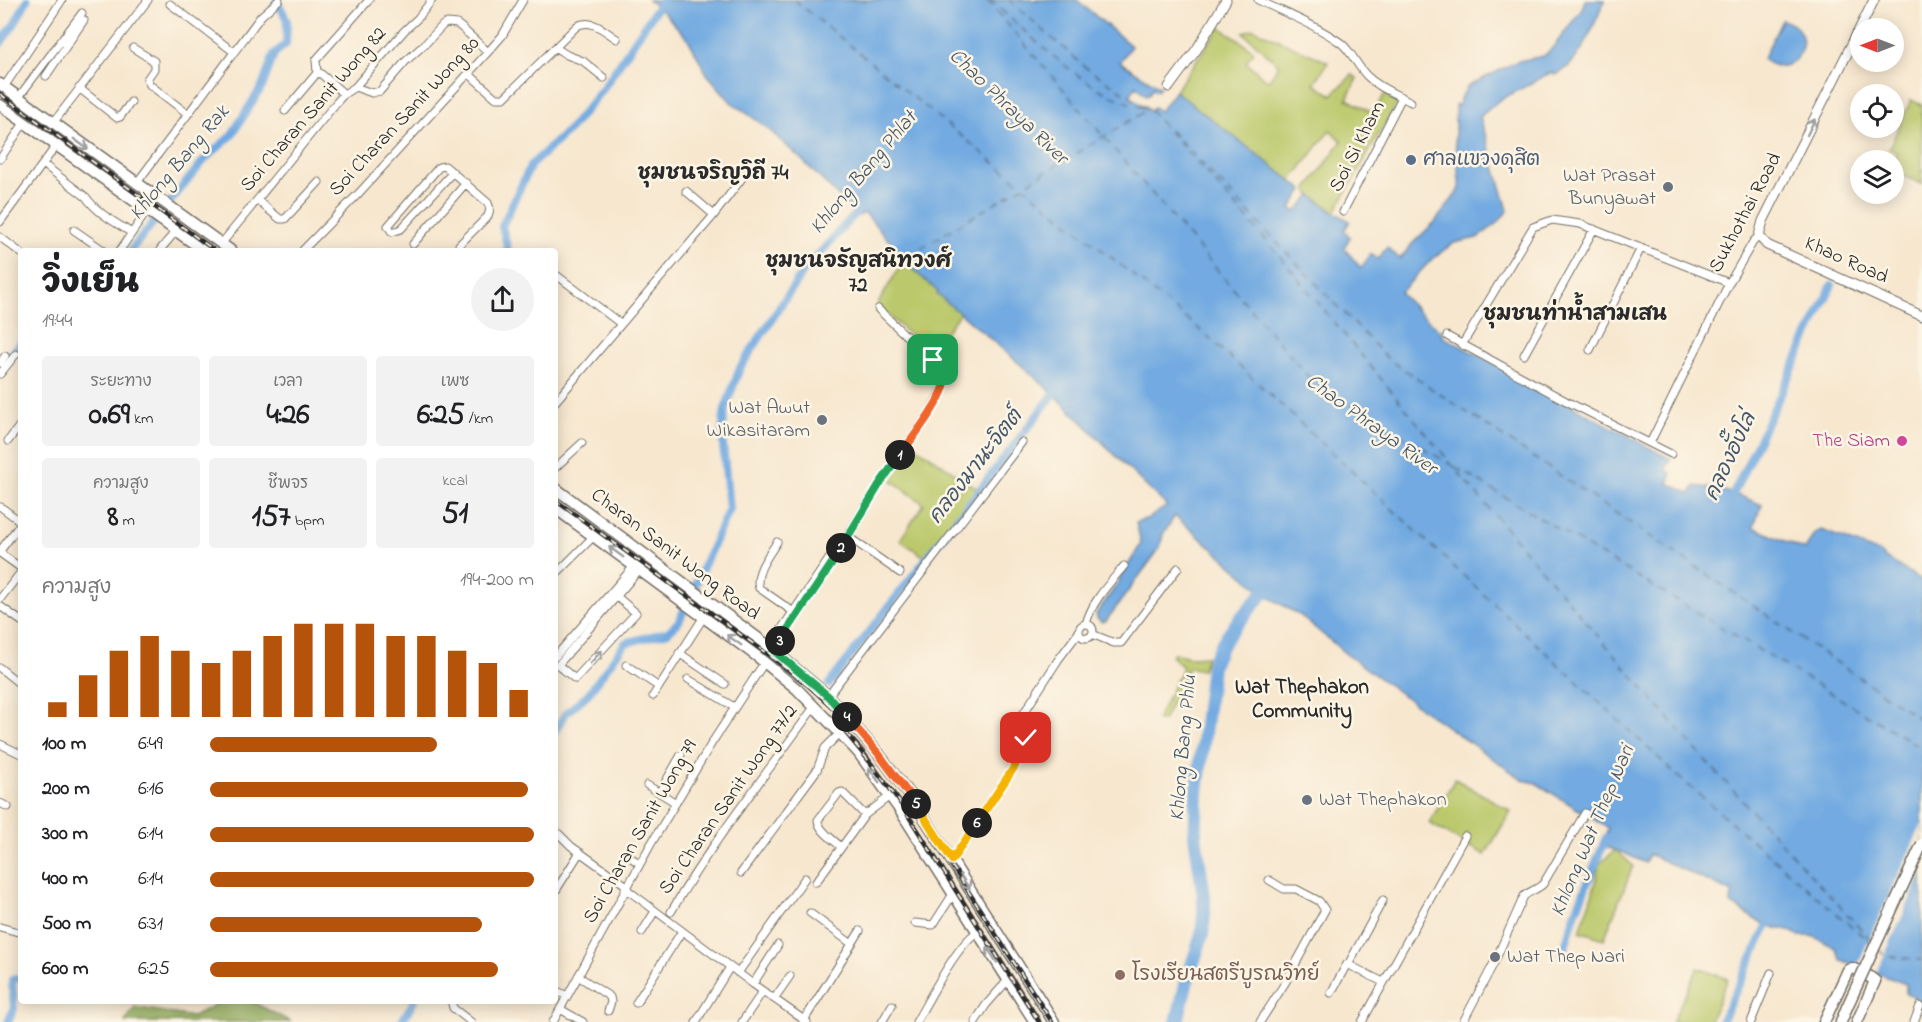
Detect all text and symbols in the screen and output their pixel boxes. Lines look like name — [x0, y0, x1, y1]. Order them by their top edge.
north arrow — [1850, 18, 1904, 72]
map controls — [1850, 18, 1904, 204]
street label: Soi Charan Sanit Wong 82 — [234, 21, 395, 200]
street label: Soi Charan Sanit Wong 80 — [323, 30, 488, 204]
water label: Chao Phraya River — [941, 42, 1076, 174]
button: locate — [1850, 84, 1904, 138]
street label: Soi Si Kham — [1323, 96, 1393, 198]
water label: Khlong Bang Rak — [123, 98, 239, 228]
water label: Khlong Bang Phlat — [803, 103, 927, 242]
one-way arrow — [1806, 118, 1817, 136]
one-way arrow — [72, 138, 88, 150]
place label: ศาลแขวงดุสิต — [1423, 146, 1540, 175]
street label: Sukhothai Road — [1702, 148, 1790, 278]
button: layers — [1850, 150, 1904, 204]
marker: ศาลแขวงดุสิต — [1404, 153, 1418, 167]
district label: ชุมชนจริญวิถี 74 — [638, 158, 789, 189]
place label: Wat Prasat Bunyawat — [1563, 162, 1656, 214]
marker: Wat Prasat Bunyawat — [1661, 180, 1675, 194]
street label: Khao Road — [1799, 230, 1893, 292]
district label: ชุมชนจรัญสนิทวงศ์ 72 — [765, 245, 952, 301]
text: วิ่งเย็น — [42, 260, 139, 308]
button: share — [471, 268, 534, 331]
district label: ชุมชนท่าน้ำสามเสน — [1483, 292, 1667, 330]
text: 19:44 — [42, 307, 73, 336]
pin — [907, 334, 958, 385]
icon: arrive — [916, 343, 949, 376]
water label: Chao Phraya River — [1299, 367, 1445, 484]
text: ระยะทาง — [90, 370, 152, 394]
text: เวลา — [273, 370, 303, 394]
text: เพซ — [441, 370, 469, 394]
text: 0.69 — [89, 394, 130, 438]
text: 4:26 — [266, 394, 310, 438]
text: 6:25 — [417, 394, 465, 438]
place label: Wat Awut Wikasitaram — [707, 394, 810, 446]
water label: คลองมานะจิตต์ — [921, 399, 1033, 531]
water label: คลองอั๊งโล่ — [1692, 401, 1766, 506]
text: km — [130, 407, 153, 431]
text: /km — [465, 407, 493, 431]
marker: Wat Awut Wikasitaram — [815, 413, 829, 427]
place label: The Siam — [1812, 427, 1890, 456]
marker: The Siam — [1895, 434, 1909, 448]
pin: 1 — [885, 440, 915, 470]
text: 1 — [897, 443, 903, 467]
text: kcal — [442, 469, 468, 493]
text: ความสูง — [93, 472, 149, 496]
text: ชีพจร — [268, 472, 308, 496]
street label: Charan Sanit Wong Road — [584, 482, 766, 629]
text: 51 — [442, 493, 468, 537]
text: 8 — [107, 496, 118, 540]
text: 157 — [252, 496, 291, 540]
text: m — [118, 509, 135, 533]
text: bpm — [291, 509, 324, 533]
pin: 2 — [826, 533, 856, 563]
text: 2 — [837, 536, 845, 560]
one-way arrow — [608, 546, 624, 558]
text: 194–200 m — [460, 566, 534, 595]
text: ความสูง — [42, 574, 111, 603]
pin: 3 — [765, 626, 795, 656]
text: 3 — [777, 629, 783, 653]
one-way arrow — [726, 634, 742, 646]
one-way arrow — [588, 650, 602, 665]
district label: Wat Thephakon Community — [1235, 673, 1369, 729]
water label: Khlong Bang Phlu — [1163, 674, 1206, 822]
street label: Soi Charan Sanit Wong 77/2 — [652, 699, 807, 902]
pin: 4 — [832, 702, 862, 732]
text: 4 — [844, 705, 850, 729]
pin — [1000, 712, 1051, 763]
icon: check — [1009, 721, 1042, 754]
text: 100 m — [42, 730, 86, 759]
text: 6:49 — [138, 730, 163, 759]
street label: Soi Charan Sanit Wong 79 — [576, 735, 706, 930]
water label: Khlong Wat Thep Nari — [1543, 739, 1644, 922]
one-way arrow — [868, 767, 880, 783]
text: 200 m — [42, 775, 90, 804]
text: 6:16 — [138, 775, 164, 804]
place label: Wat Thephakon — [1319, 786, 1447, 815]
pin: 5 — [901, 789, 931, 819]
text: 5 — [911, 792, 921, 816]
marker: Wat Thephakon — [1300, 793, 1314, 807]
pin: 6 — [962, 808, 992, 838]
text: 6 — [973, 811, 981, 835]
text: 300 m — [42, 820, 88, 849]
text: 6:14 — [138, 820, 163, 849]
text: 400 m — [42, 865, 88, 894]
text: 6:14 — [138, 865, 163, 894]
one-way arrow — [959, 873, 971, 890]
text: 500 m — [42, 910, 91, 939]
text: 6:31 — [138, 910, 163, 939]
place label: Wat Thep Nari — [1507, 943, 1625, 972]
one-way arrow — [986, 947, 998, 964]
marker: Wat Thep Nari — [1488, 950, 1502, 964]
text: 600 m — [42, 955, 89, 984]
text: 6:25 — [138, 955, 170, 984]
place label: โรงเรียนสตรีบูรณวิทย์ — [1132, 960, 1320, 990]
marker: โรงเรียนสตรีบูรณวิทย์ — [1113, 968, 1127, 982]

